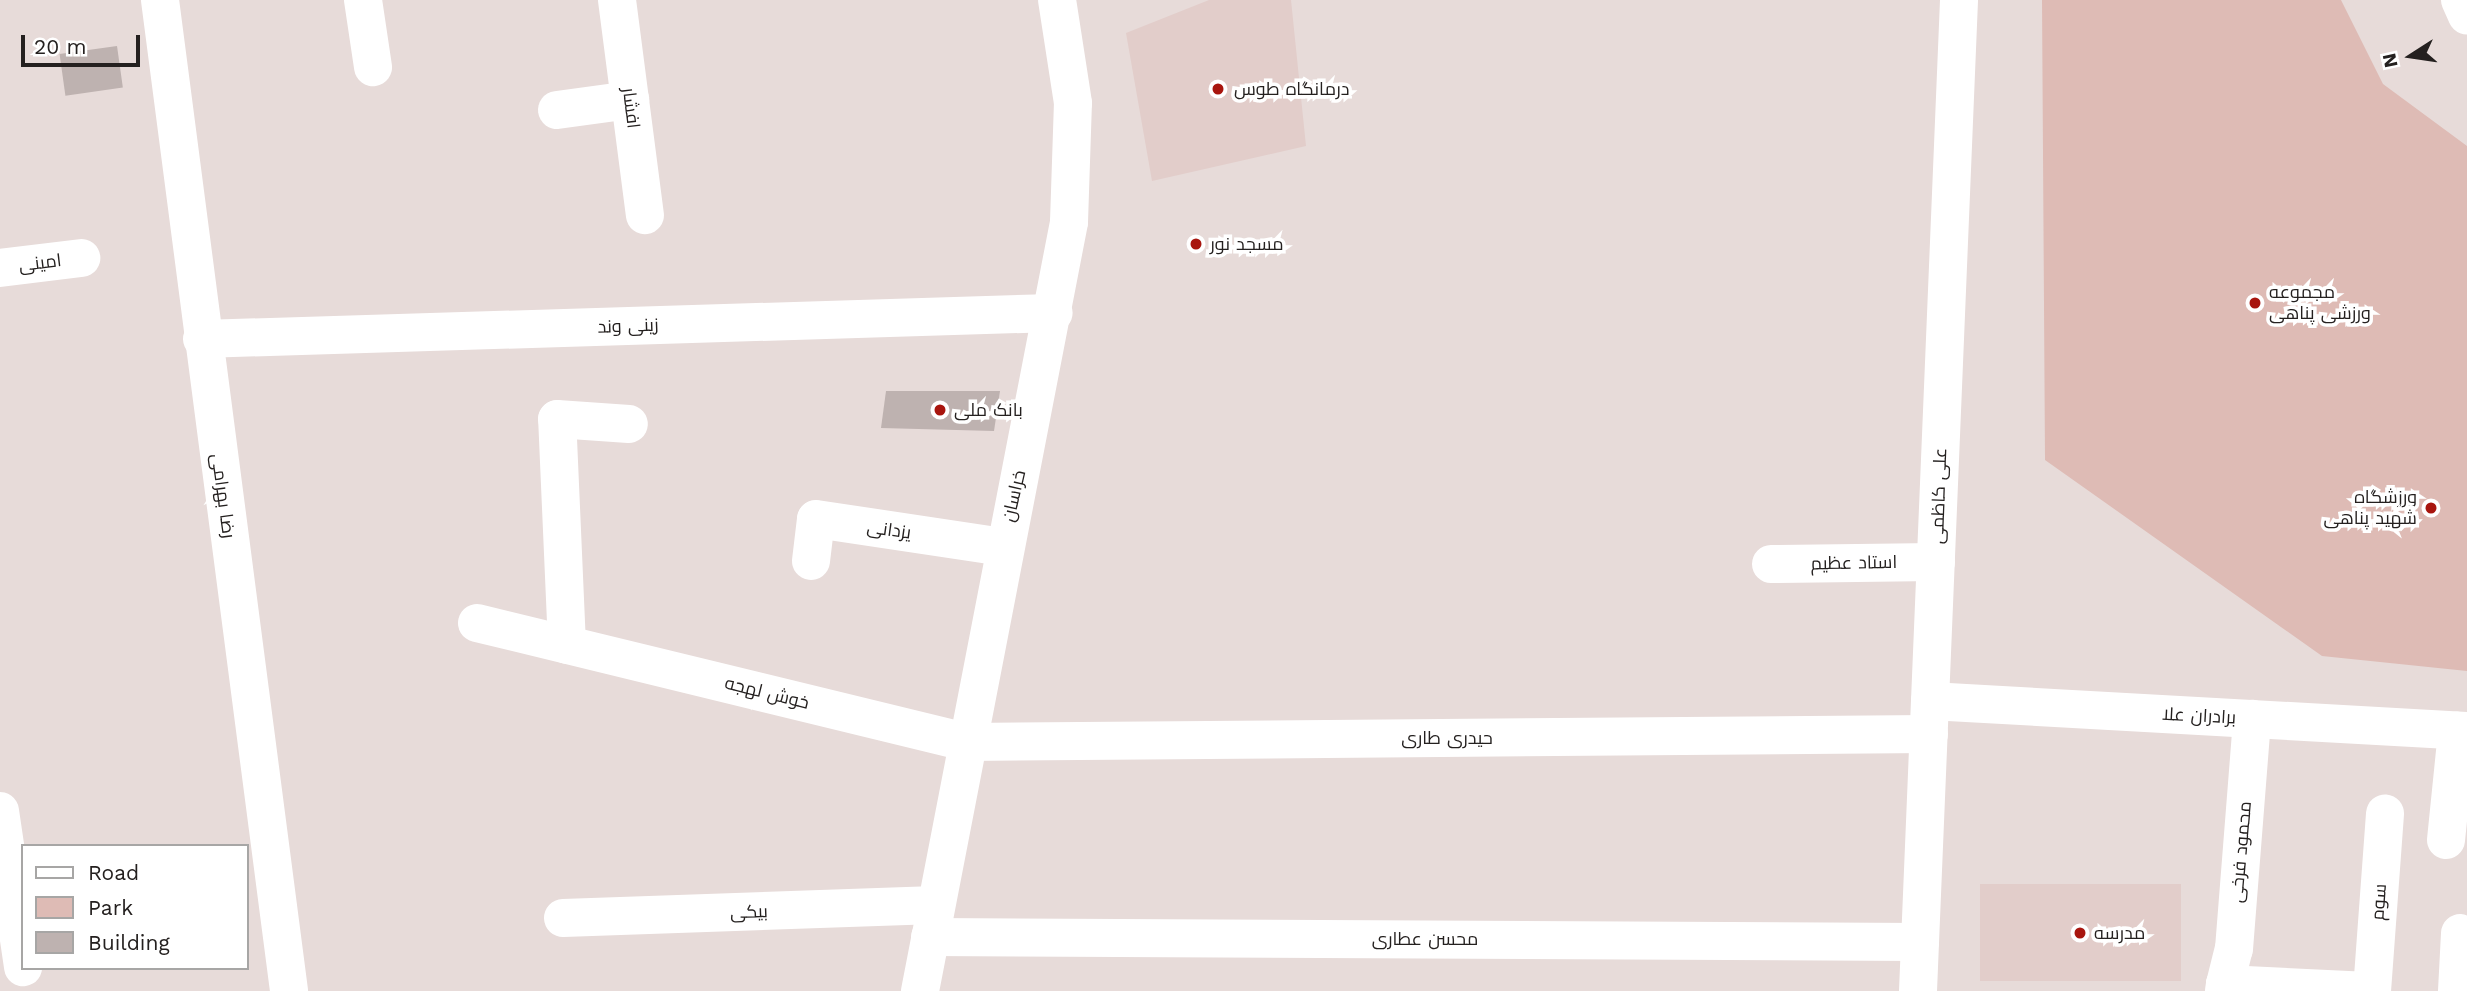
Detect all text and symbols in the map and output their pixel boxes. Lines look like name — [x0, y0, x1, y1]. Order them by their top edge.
scale bar — [24, 21, 144, 65]
north arrow — [2376, 21, 2446, 91]
text: 20 m — [34, 34, 86, 59]
text: N — [2377, 51, 2403, 70]
place label: درمانگاه طوس — [1234, 78, 1349, 100]
marker: درمانگاه طوس — [1208, 79, 1228, 99]
street label: افشار — [618, 86, 644, 130]
place label: مسجد نور — [1210, 233, 1284, 255]
marker: مسجد نور — [1188, 236, 1204, 252]
street label: امینی — [17, 250, 63, 276]
place label: مجموعه ورزشی پناهی — [2269, 282, 2371, 324]
marker: مجموعه ورزشی پناهی — [2247, 295, 2263, 311]
street label: زینی وند — [597, 314, 659, 338]
place label: بانک ملی — [954, 399, 1023, 421]
marker: بانک ملی — [932, 402, 948, 418]
street label: علی کاظمی — [1927, 448, 1951, 544]
street label: رضا بهرامی — [206, 452, 240, 540]
street label: خراسان — [998, 468, 1030, 524]
place label: ورزشگاه شهید پناهی — [2324, 487, 2417, 530]
marker: ورزشگاه شهید پناهی — [2423, 500, 2439, 516]
street label: یزدانی — [865, 516, 913, 544]
street label: استاد عظیم — [1811, 551, 1897, 575]
street label: خوش لهجه — [722, 672, 812, 714]
street label: برادران علا — [2161, 703, 2237, 729]
street label: حیدری طاری — [1401, 727, 1493, 749]
street label: محمود فرخی — [2226, 800, 2256, 904]
legend — [21, 844, 248, 970]
text: Road — [88, 860, 139, 885]
street label: سوم — [2367, 883, 2391, 921]
text: Park — [88, 895, 133, 920]
street label: بیکی — [730, 901, 768, 923]
place label: مدرسه — [2094, 922, 2145, 944]
marker: مدرسه — [2072, 925, 2088, 941]
street label: محسن عطاری — [1372, 928, 1478, 950]
text: Building — [88, 930, 170, 955]

